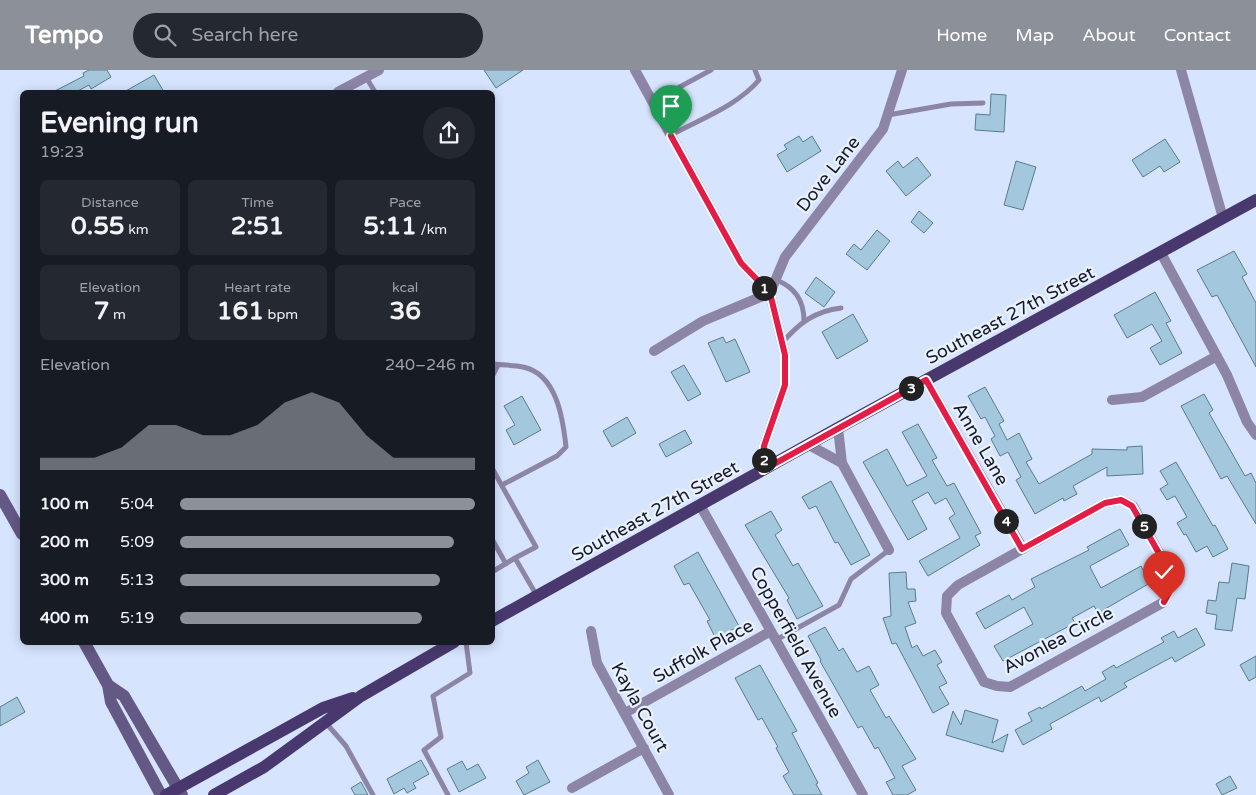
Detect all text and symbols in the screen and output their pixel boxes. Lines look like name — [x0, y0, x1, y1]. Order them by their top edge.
search box — [133, 13, 483, 58]
text: Tempo — [25, 21, 103, 50]
icon: search — [151, 21, 179, 49]
text: Search here — [191, 24, 298, 46]
text: Home — [936, 24, 987, 46]
text: Map — [1015, 24, 1054, 46]
text: About — [1082, 24, 1136, 46]
text: Contact — [1164, 24, 1231, 46]
pin — [650, 85, 692, 136]
icon: arrive — [657, 92, 685, 120]
text: Evening run — [40, 106, 199, 140]
button: share — [423, 107, 475, 159]
street label: Dove Lane — [792, 132, 864, 216]
text: 19:23 — [40, 142, 84, 162]
text: Distance — [81, 194, 139, 211]
text: Time — [241, 194, 274, 211]
text: Pace — [389, 194, 421, 211]
text: 0.55 — [71, 211, 125, 241]
text: 2:51 — [231, 211, 284, 241]
text: 5:11 — [363, 211, 417, 241]
text: km — [125, 221, 149, 238]
text: /km — [417, 221, 447, 238]
street label: Southeast 27th Street — [922, 261, 1098, 369]
pin: 1 — [752, 276, 776, 300]
text: Elevation — [79, 279, 140, 296]
text: Heart rate — [224, 279, 291, 296]
text: kcal — [392, 279, 418, 296]
text: 1 — [760, 280, 769, 297]
text: 7 — [94, 296, 109, 326]
text: 161 — [217, 296, 264, 326]
text: 36 — [389, 296, 421, 326]
text: m — [109, 306, 126, 323]
text: bpm — [264, 306, 298, 323]
text: Elevation — [40, 355, 110, 375]
text: 240–246 m — [385, 355, 475, 375]
pin: 3 — [898, 376, 924, 400]
text: 3 — [907, 380, 916, 397]
street label: Anne Lane — [949, 399, 1013, 489]
pin: 2 — [752, 448, 776, 472]
text: 2 — [760, 452, 769, 469]
street label: Southeast 27th Street — [568, 456, 743, 566]
text: 100 m — [40, 494, 89, 514]
text: 5:04 — [120, 494, 154, 514]
pin: 4 — [994, 508, 1018, 534]
text: 4 — [1002, 513, 1011, 530]
pin: 5 — [1132, 514, 1156, 538]
text: 5 — [1140, 518, 1149, 535]
text: 200 m — [40, 532, 89, 552]
text: 5:09 — [120, 532, 154, 552]
pin — [1143, 551, 1185, 602]
icon: check — [1150, 558, 1178, 586]
street label: Copperfield Avenue — [745, 563, 847, 721]
text: 300 m — [40, 570, 89, 590]
text: 5:13 — [120, 570, 154, 590]
street label: Avonlea Circle — [999, 602, 1117, 678]
text: 400 m — [40, 608, 89, 628]
text: 5:19 — [120, 608, 154, 628]
street label: Suffolk Place — [649, 614, 757, 688]
street label: Kayla Court — [606, 658, 674, 756]

